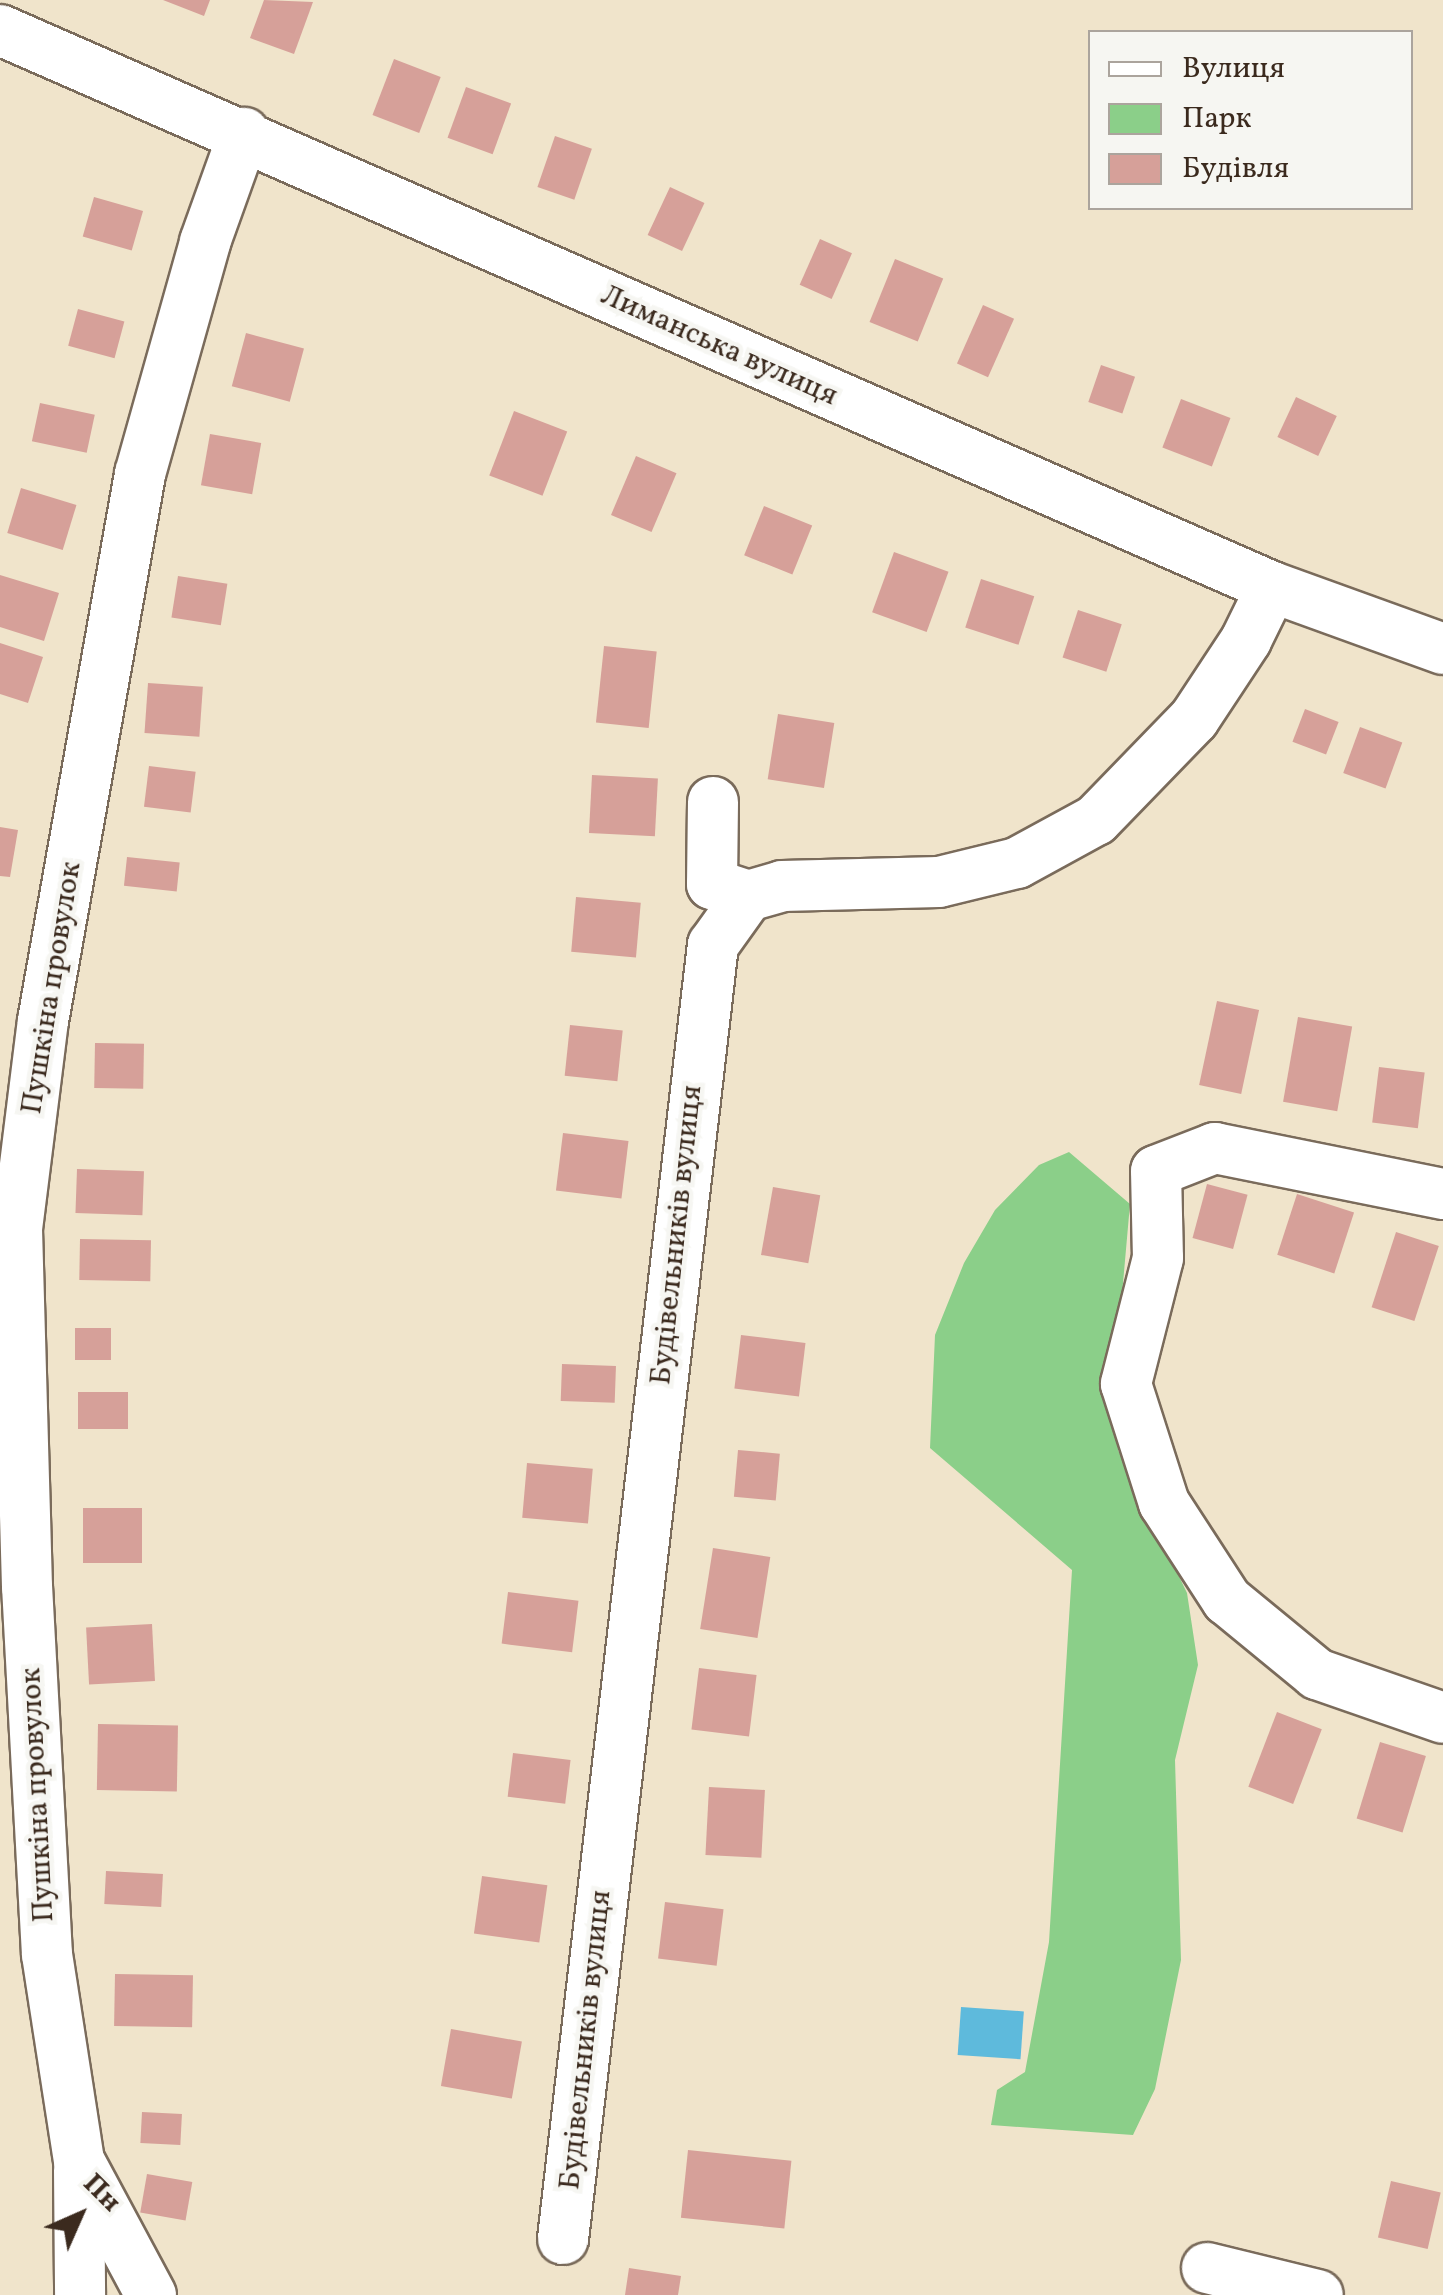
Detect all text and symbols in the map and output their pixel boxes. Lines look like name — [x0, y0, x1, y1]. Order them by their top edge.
legend — [1088, 30, 1413, 210]
text: Вулиця — [1182, 48, 1285, 90]
text: Парк — [1182, 98, 1251, 140]
text: Будівля — [1182, 148, 1289, 190]
street label: Лиманська вулиця — [595, 278, 843, 414]
street label: Пушкіна провулок — [14, 859, 90, 1117]
street label: Будівельників вулиця — [643, 1083, 711, 1387]
street label: Пушкіна провулок — [13, 1667, 63, 1923]
street label: Будівельників вулиця — [552, 1888, 620, 2192]
north arrow — [30, 2165, 130, 2265]
text: Пн — [74, 2166, 129, 2221]

